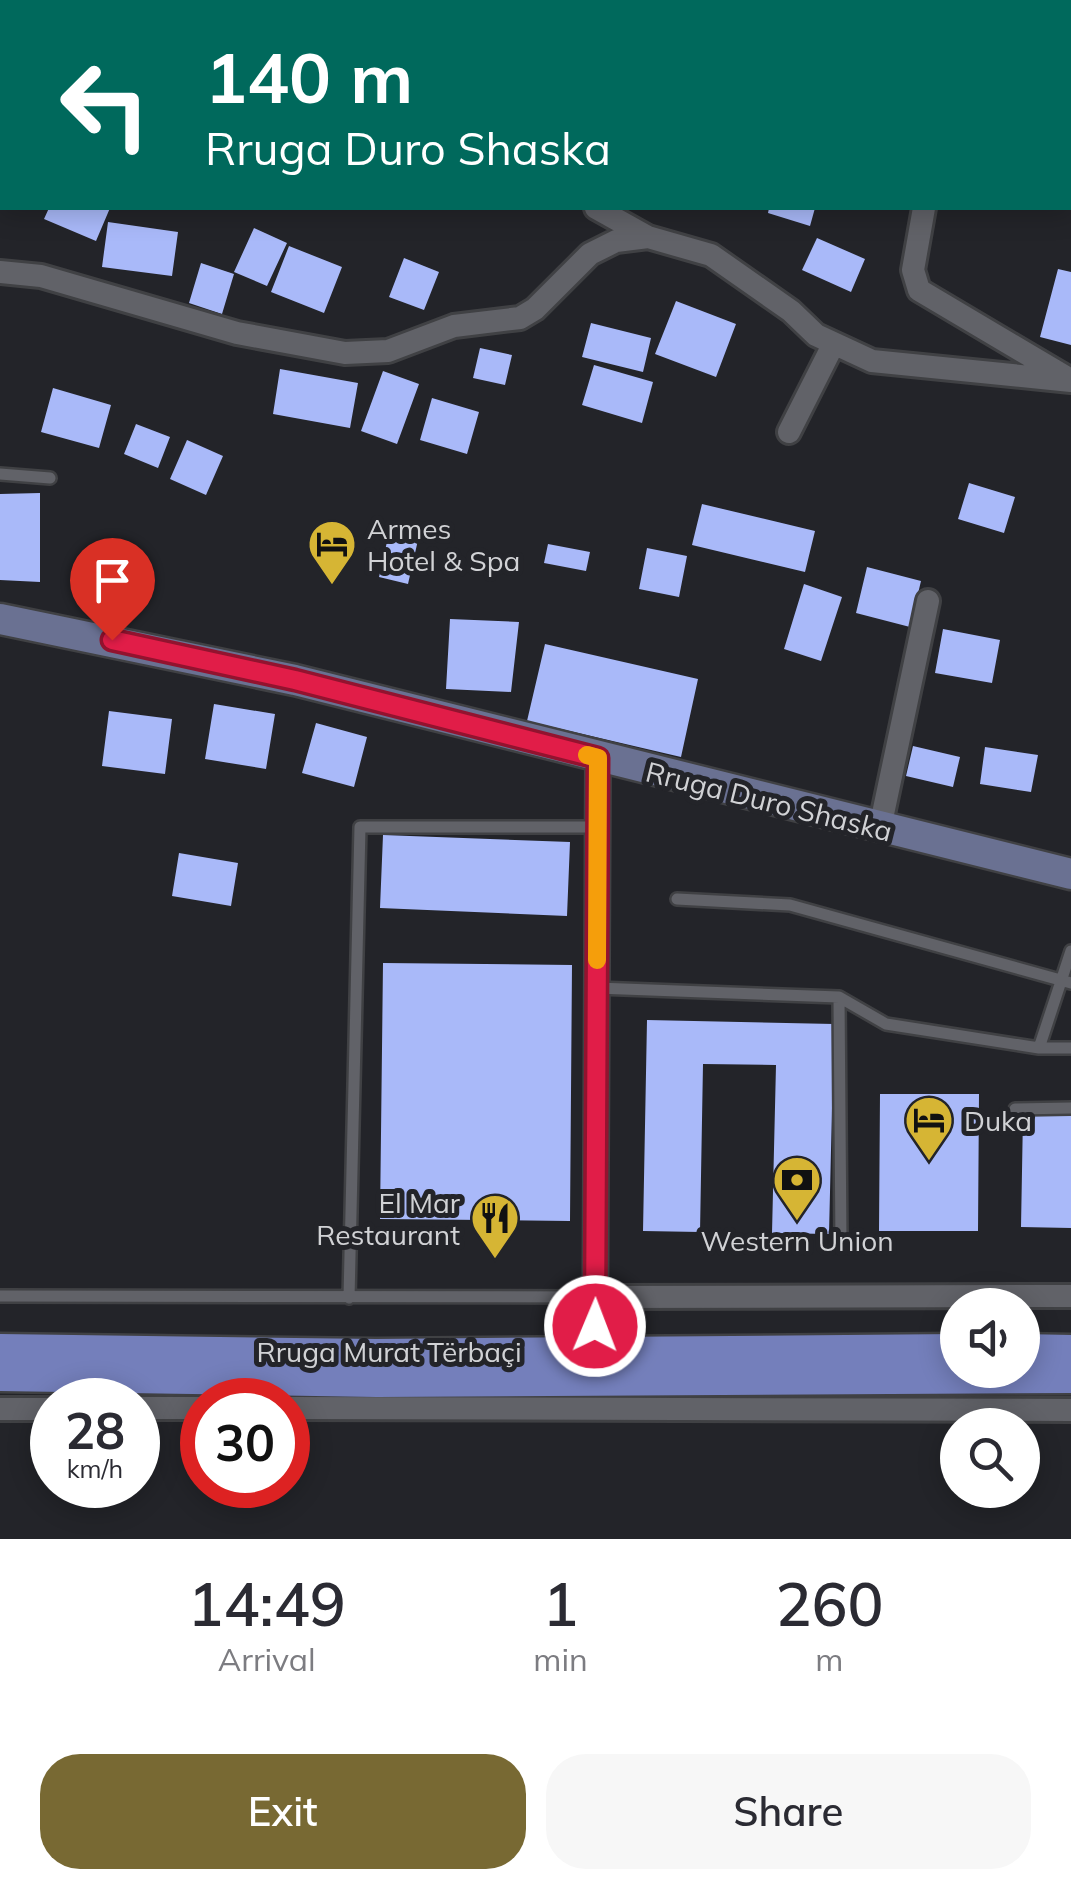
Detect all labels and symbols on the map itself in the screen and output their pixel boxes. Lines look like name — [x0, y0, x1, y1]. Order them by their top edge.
place label: Armes Hotel & Spa — [367, 511, 520, 578]
hotel icon: Armes Hotel & Spa — [306, 518, 358, 586]
pin — [70, 538, 155, 641]
street label: Rruga Duro Shaska — [642, 753, 896, 849]
hotel icon: Duka — [903, 1094, 955, 1162]
place label: Duka — [964, 1103, 1032, 1138]
bank icon: Western Union — [771, 1154, 823, 1222]
place label: El Mar Restaurant — [316, 1185, 461, 1252]
restaurant icon: El Mar Restaurant — [469, 1192, 521, 1260]
place label: Western Union — [700, 1223, 894, 1258]
position arrow — [543, 1274, 647, 1378]
street label: Rruga Murat Tërbaçi — [256, 1334, 522, 1369]
speed limit sign: 30 — [180, 1378, 310, 1508]

